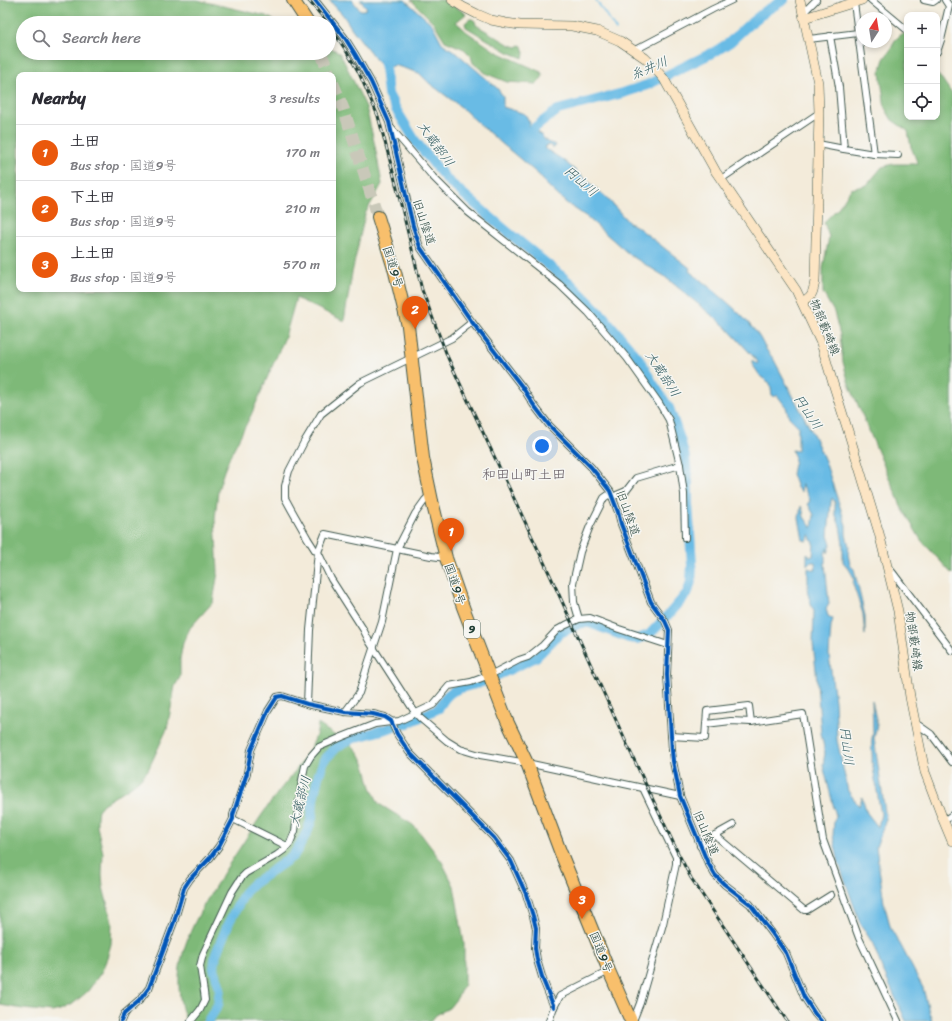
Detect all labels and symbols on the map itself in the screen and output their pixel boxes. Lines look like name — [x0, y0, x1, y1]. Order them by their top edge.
north arrow — [856, 12, 892, 48]
water label: 糸井川 — [627, 50, 671, 86]
water label: 大蔵部川 — [411, 116, 461, 172]
water label: 円山川 — [559, 160, 603, 202]
street label: 旧山陰道 — [406, 196, 442, 248]
street label: 国道9号 — [376, 243, 410, 291]
street label: 物部藪崎線 — [804, 295, 846, 359]
pin: 2 — [402, 296, 428, 329]
water label: 大蔵部川 — [639, 346, 687, 402]
water label: 円山川 — [788, 389, 828, 435]
your location — [532, 436, 552, 456]
district label: 和田山町土田 — [482, 462, 566, 487]
street label: 旧山陰道 — [609, 487, 647, 539]
pin: 1 — [438, 518, 464, 551]
street label: 国道9号 — [438, 560, 472, 608]
street label: 物部藪崎線 — [899, 610, 929, 672]
road number: 9 — [464, 620, 480, 638]
water label: 円山川 — [833, 725, 861, 767]
water label: 大蔵部川 — [283, 773, 317, 829]
street label: 旧山陰道 — [686, 807, 726, 859]
pin: 3 — [569, 886, 595, 919]
street label: 国道9号 — [583, 928, 619, 976]

